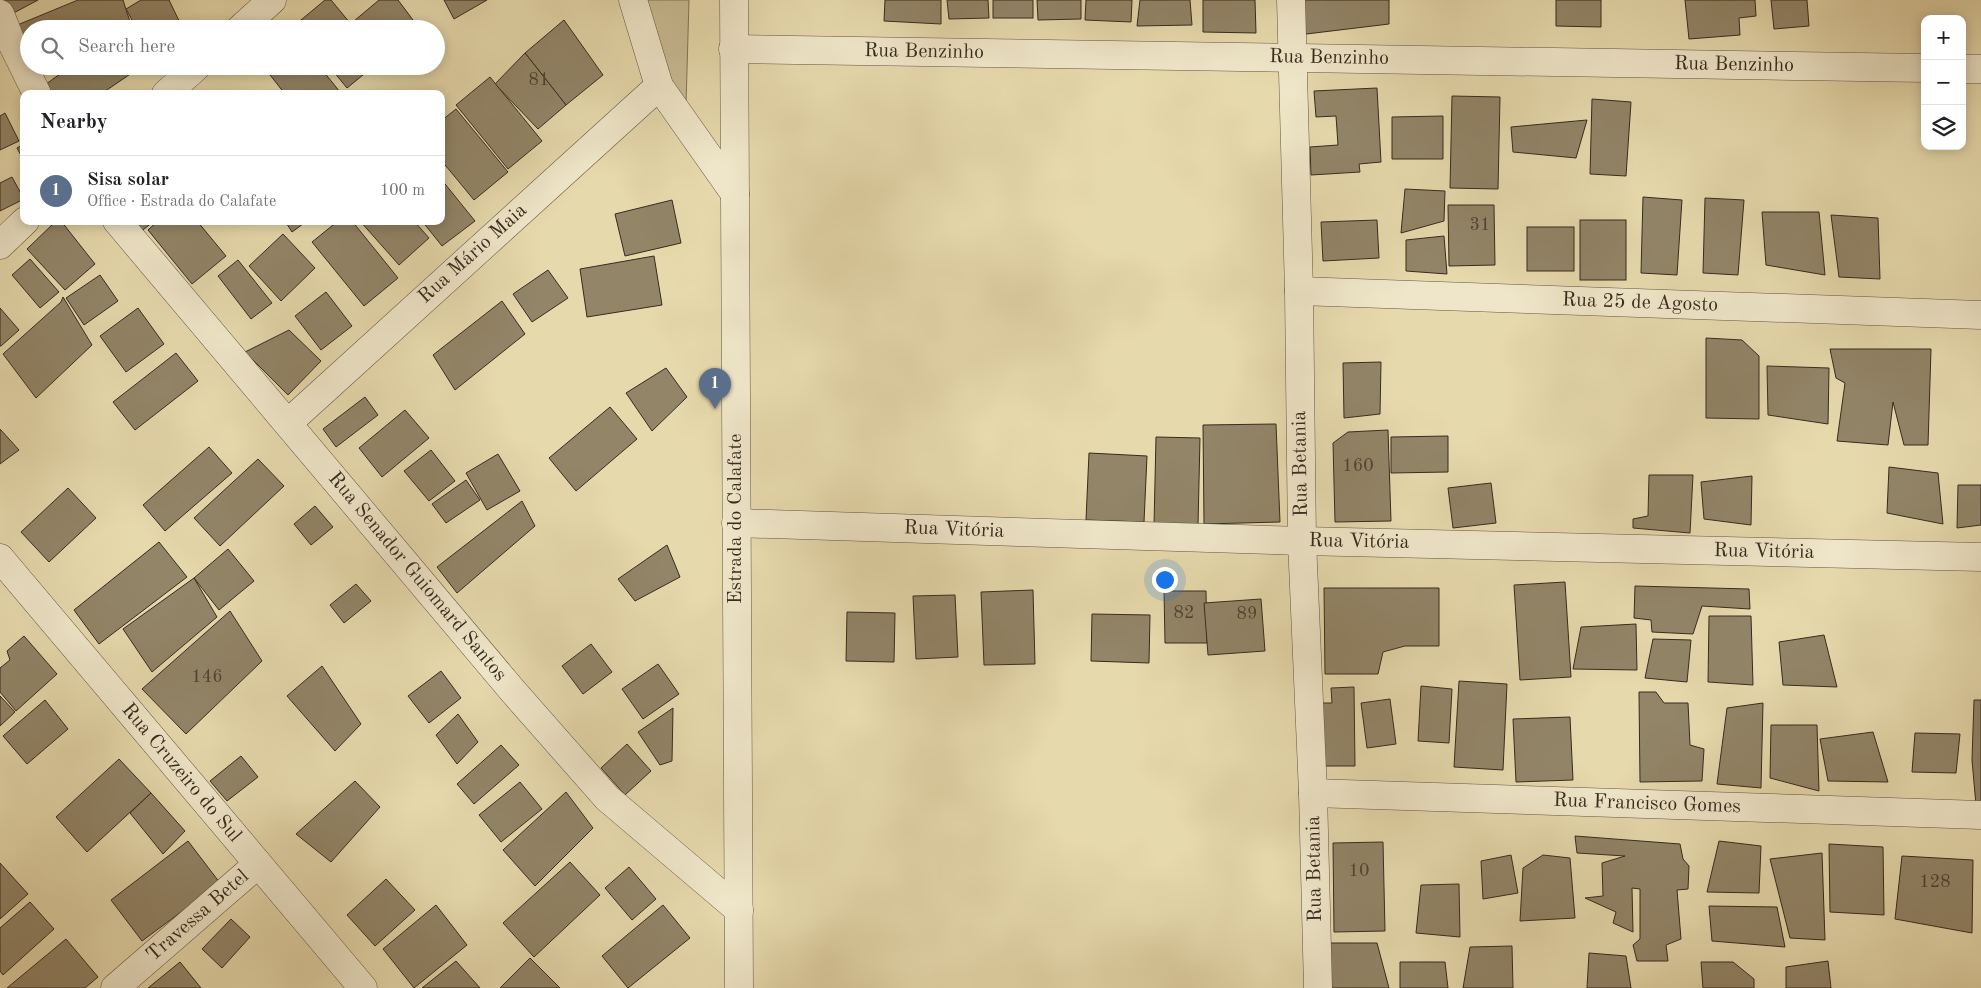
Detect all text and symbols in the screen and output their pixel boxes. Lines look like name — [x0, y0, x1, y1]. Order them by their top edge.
map controls — [1921, 15, 1966, 150]
button: + — [1921, 15, 1966, 60]
search box — [20, 20, 445, 75]
icon: search — [38, 34, 66, 62]
text: Search here — [78, 38, 175, 57]
street label: Rua Benzinho — [864, 41, 984, 63]
street label: Rua Benzinho — [1269, 47, 1389, 69]
street label: Rua Benzinho — [1674, 54, 1794, 76]
button: − — [1921, 60, 1966, 105]
house number: 81 — [529, 71, 549, 89]
button: layers — [1921, 105, 1966, 150]
text: Nearby — [40, 112, 108, 133]
text: Sisa solar — [87, 171, 169, 190]
text: 1 — [51, 183, 61, 199]
text: 100 m — [380, 183, 425, 199]
text: Office · Estrada do Calafate — [87, 194, 276, 210]
street label: Rua Mário Maia — [415, 200, 531, 308]
house number: 31 — [1470, 216, 1490, 234]
street label: Rua 25 de Agosto — [1562, 290, 1718, 316]
pin: 1 — [699, 368, 731, 409]
street label: Rua Betania — [1290, 411, 1312, 517]
street label: Estrada do Calafate — [726, 434, 746, 604]
house number: 160 — [1342, 457, 1374, 475]
street label: Rua Senador Guiomard Santos — [324, 469, 510, 685]
street label: Rua Vitória — [903, 518, 1005, 542]
street label: Rua Vitória — [1308, 531, 1410, 553]
street label: Rua Vitória — [1713, 541, 1815, 563]
your location — [1152, 567, 1178, 593]
house number: 82 — [1174, 604, 1194, 622]
house number: 89 — [1237, 605, 1257, 623]
house number: 146 — [191, 668, 223, 686]
street label: Rua Cruzeiro do Sul — [117, 700, 245, 846]
street label: Rua Francisco Gomes — [1553, 791, 1741, 817]
street label: Rua Betania — [1304, 816, 1326, 922]
house number: 10 — [1349, 862, 1369, 880]
street label: Travessa Betel — [143, 866, 253, 966]
house number: 128 — [1919, 873, 1951, 891]

